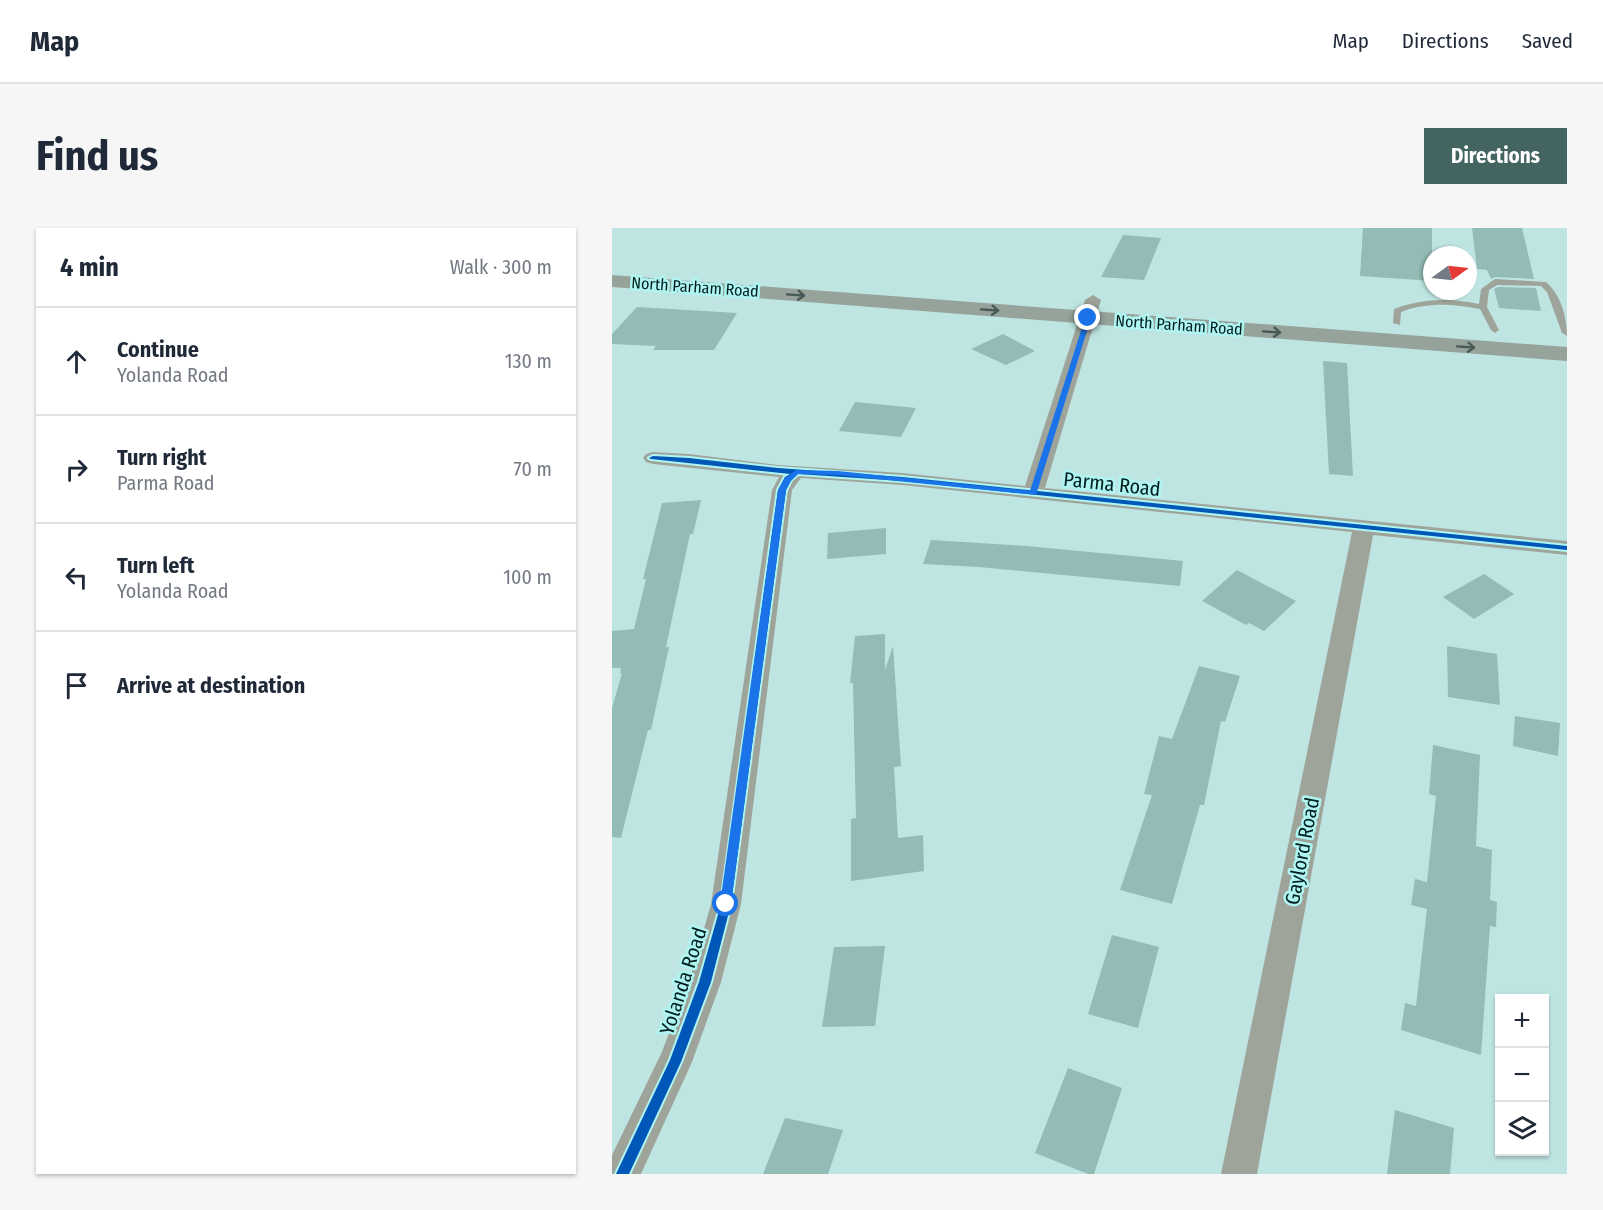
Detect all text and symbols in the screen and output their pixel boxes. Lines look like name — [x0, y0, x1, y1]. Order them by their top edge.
text: Map — [30, 25, 79, 58]
text: Map — [1332, 28, 1369, 54]
text: Directions — [1402, 28, 1489, 54]
text: Saved — [1522, 28, 1573, 54]
button: Directions — [1424, 128, 1567, 184]
text: Find us — [36, 131, 158, 181]
north arrow — [1423, 246, 1477, 300]
text: 4 min — [60, 252, 119, 283]
text: Walk · 300 m — [450, 255, 552, 279]
street label: North Parham Road — [631, 273, 759, 301]
one-way arrow — [786, 290, 805, 301]
route end — [1074, 304, 1100, 330]
one-way arrow — [980, 305, 1000, 316]
street label: North Parham Road — [1115, 311, 1243, 339]
one-way arrow — [1261, 327, 1281, 338]
text: Continue — [117, 336, 199, 363]
one-way arrow — [1456, 341, 1476, 352]
icon: ahead — [60, 345, 93, 378]
text: 130 m — [505, 349, 552, 373]
text: Yolanda Road — [117, 363, 229, 387]
text: Turn right — [117, 444, 206, 471]
icon: right — [60, 453, 93, 486]
text: 70 m — [514, 457, 552, 481]
street label: Parma Road — [1062, 467, 1162, 501]
text: Parma Road — [117, 471, 215, 495]
text: Turn left — [117, 552, 195, 579]
icon: left — [60, 561, 93, 594]
text: 100 m — [503, 565, 552, 589]
text: Yolanda Road — [117, 579, 229, 603]
icon: arrive — [60, 669, 93, 702]
text: Arrive at destination — [117, 672, 305, 699]
street label: Gaylord Road — [1280, 795, 1324, 907]
route start — [712, 890, 738, 916]
street label: Yolanda Road — [654, 924, 712, 1038]
map controls — [1495, 994, 1549, 1156]
button: + — [1495, 994, 1549, 1048]
button: − — [1495, 1048, 1549, 1102]
button: layers — [1495, 1102, 1549, 1156]

